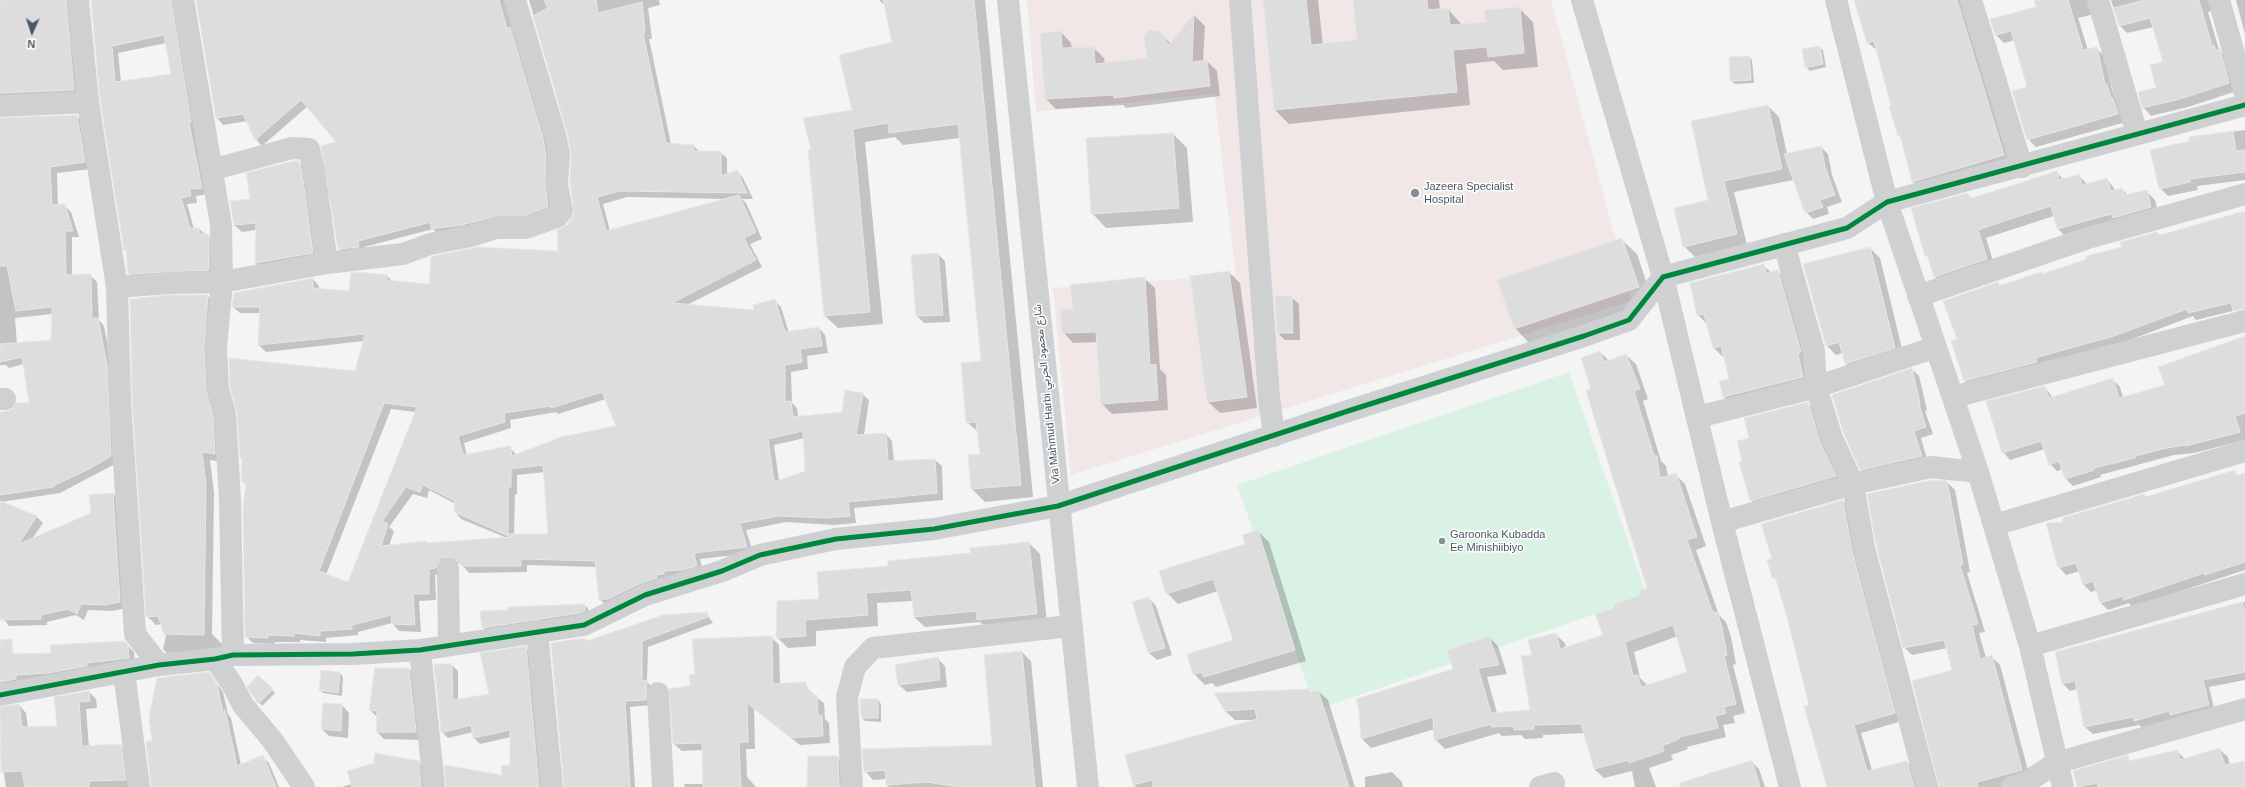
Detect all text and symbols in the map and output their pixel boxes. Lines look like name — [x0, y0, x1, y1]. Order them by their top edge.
north arrow — [12, 12, 52, 52]
text: N — [27, 38, 36, 50]
place label: Jazeera Specialist Hospital — [1424, 180, 1513, 206]
marker: Jazeera Specialist Hospital — [1409, 187, 1421, 199]
street label: Via Mahmud Harbi شارع محمود الحربي — [1031, 303, 1063, 485]
place label: Garoonka Kubadda Ee Minishiibiyo — [1450, 528, 1545, 554]
marker: Garoonka Kubadda Ee Minishiibiyo — [1437, 536, 1447, 546]

